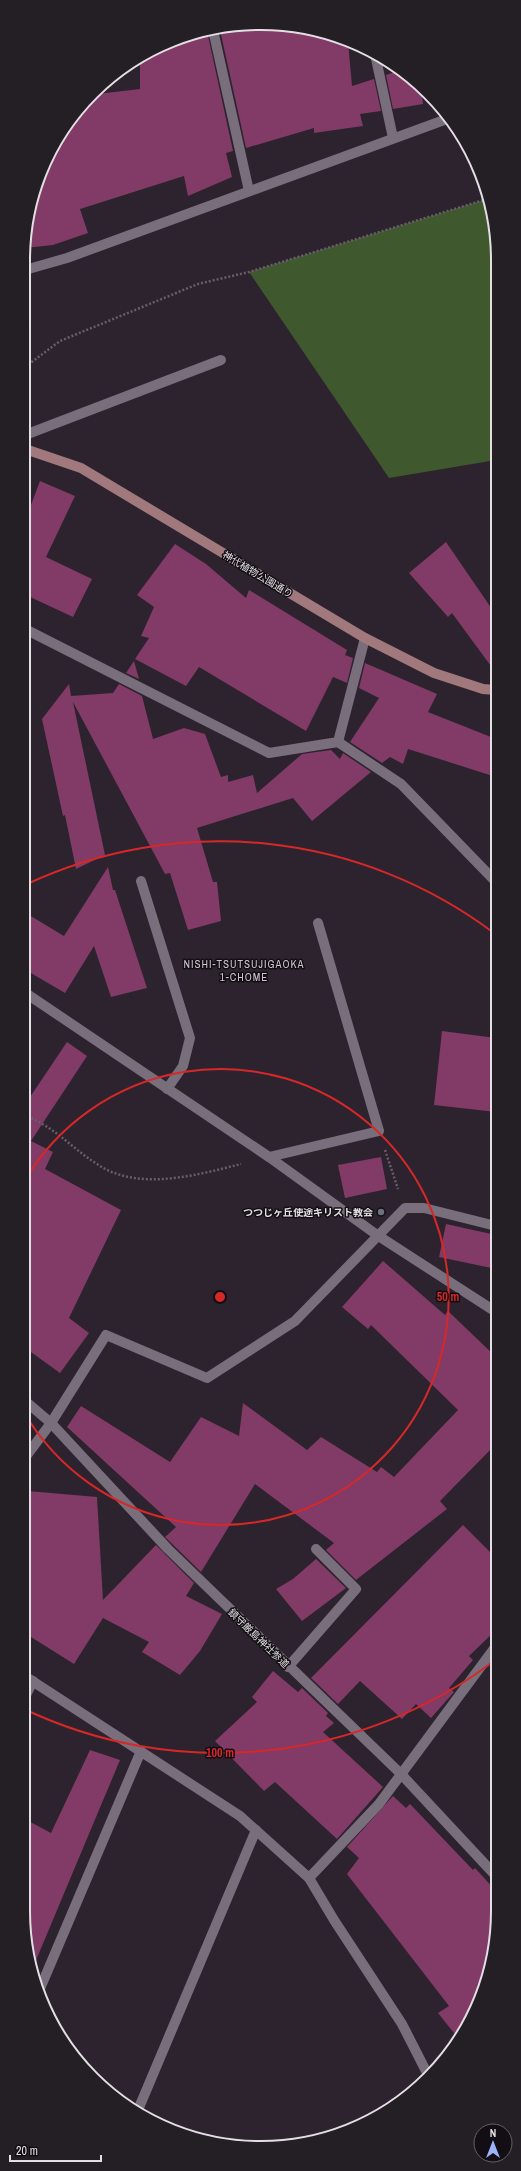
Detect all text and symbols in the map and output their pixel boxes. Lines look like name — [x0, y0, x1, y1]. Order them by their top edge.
street label: 神代植物公園通り — [220, 548, 295, 601]
district label: NISHI-TSUTSUJIGAOKA 1-CHOME — [183, 957, 305, 984]
place label: つつじヶ丘使途キリスト教会 — [243, 1206, 373, 1219]
marker: つつじヶ丘使途キリスト教会 — [376, 1207, 386, 1217]
text: 50 m — [437, 1289, 459, 1305]
centre of rings — [213, 1290, 227, 1304]
street label: 鎮守厳島神社参道 — [225, 1606, 292, 1671]
text: 100 m — [206, 1745, 234, 1761]
north arrow — [473, 2123, 513, 2163]
text: N — [490, 2126, 496, 2140]
scale bar — [10, 2137, 101, 2163]
text: 20 m — [16, 2143, 38, 2159]

